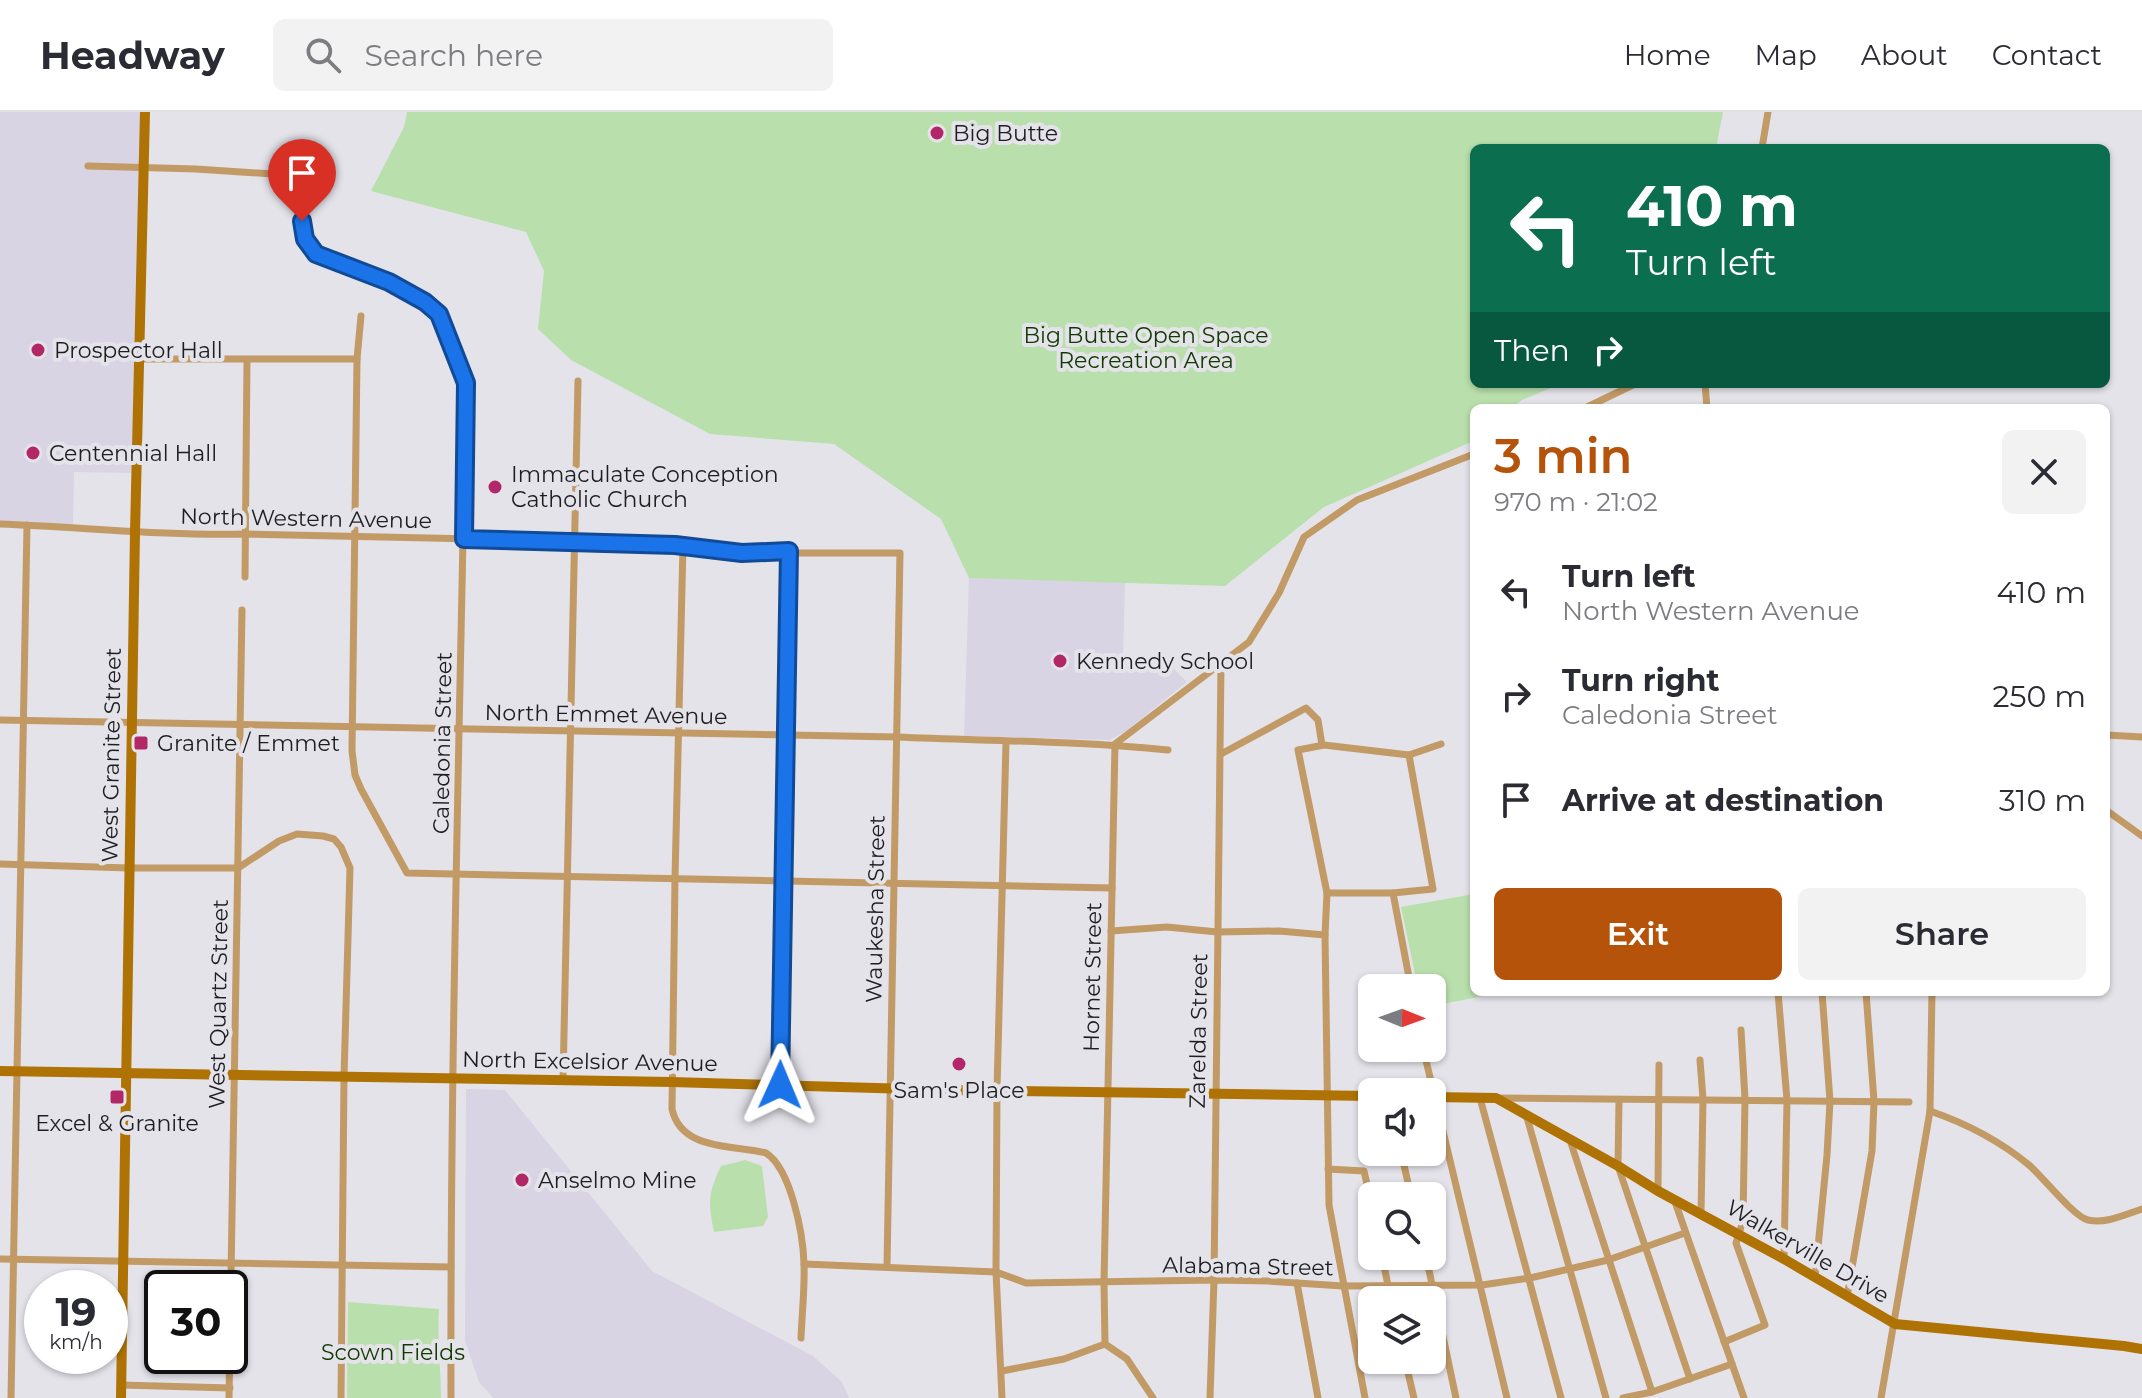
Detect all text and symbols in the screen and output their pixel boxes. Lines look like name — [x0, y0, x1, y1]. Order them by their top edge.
search box — [273, 19, 833, 91]
text: Headway — [40, 32, 225, 79]
icon: search — [301, 33, 345, 77]
text: Search here — [365, 37, 543, 74]
text: Home — [1624, 38, 1711, 72]
text: Map — [1755, 38, 1817, 72]
text: About — [1861, 38, 1948, 72]
text: Contact — [1992, 38, 2102, 72]
place label: Big Butte — [953, 120, 1058, 147]
marker: Big Butte — [928, 124, 946, 142]
pin — [268, 139, 336, 221]
icon: arrive — [280, 151, 324, 195]
text: 410 m — [1626, 172, 1798, 240]
icon: left — [1494, 176, 1598, 280]
text: Turn left — [1626, 240, 1777, 284]
park label: Big Butte Open Space Recreation Area — [1023, 322, 1269, 374]
icon: right — [1586, 328, 1630, 372]
text: Then — [1494, 332, 1570, 369]
place label: Prospector Hall — [54, 337, 223, 364]
marker: Prospector Hall — [29, 341, 47, 359]
text: 3 min — [1494, 427, 1632, 485]
button: close — [2002, 430, 2086, 514]
place label: Centennial Hall — [49, 440, 217, 467]
marker: Centennial Hall — [24, 444, 42, 462]
place label: Immaculate Conception Catholic Church — [511, 461, 779, 513]
marker: Immaculate Conception Catholic Church — [486, 478, 504, 496]
text: 970 m · 21:02 — [1494, 486, 1658, 518]
street label: North Western Avenue — [180, 503, 432, 534]
text: Turn left — [1562, 558, 1695, 595]
icon: left — [1494, 570, 1538, 614]
text: 410 m — [1997, 574, 2086, 611]
text: North Western Avenue — [1562, 595, 1860, 627]
street label: West Granite Street — [96, 647, 127, 863]
place label: Kennedy School — [1076, 648, 1254, 675]
street label: Caledonia Street — [427, 652, 458, 834]
marker: Kennedy School — [1051, 652, 1069, 670]
text: Turn right — [1562, 662, 1719, 699]
icon: right — [1494, 674, 1538, 718]
text: 250 m — [1992, 678, 2086, 715]
street label: North Emmet Avenue — [484, 699, 728, 730]
text: Caledonia Street — [1562, 699, 1778, 731]
place label: Granite / Emmet — [157, 730, 340, 757]
marker: Granite / Emmet — [132, 734, 150, 752]
icon: arrive — [1494, 778, 1538, 822]
text: Arrive at destination — [1562, 782, 1884, 819]
text: 310 m — [1999, 782, 2086, 819]
street label: Waukesha Street — [860, 815, 891, 1003]
button: Exit — [1494, 888, 1782, 980]
button: Share — [1798, 888, 2086, 980]
street label: West Quartz Street — [203, 899, 234, 1109]
street label: Hornet Street — [1078, 902, 1107, 1052]
street label: Zarelda Street — [1184, 953, 1213, 1109]
north arrow — [1358, 974, 1446, 1062]
map controls — [1358, 974, 1446, 1374]
position arrow — [738, 1043, 822, 1127]
street label: North Excelsior Avenue — [462, 1046, 718, 1077]
marker: Sam's Place — [950, 1055, 968, 1073]
place label: Sam's Place — [894, 1077, 1024, 1104]
button: sound — [1358, 1078, 1446, 1166]
marker: Excel & Granite — [108, 1088, 126, 1106]
place label: Excel & Granite — [35, 1110, 199, 1137]
place label: Anselmo Mine — [538, 1167, 697, 1194]
marker: Anselmo Mine — [513, 1171, 531, 1189]
button: search — [1358, 1182, 1446, 1270]
street label: Walkerville Drive — [1721, 1194, 1894, 1309]
street label: Alabama Street — [1162, 1252, 1334, 1281]
speed limit sign: 30 — [144, 1270, 248, 1374]
button: layers — [1358, 1286, 1446, 1374]
text: 19 — [55, 1287, 97, 1336]
text: km/h — [49, 1330, 103, 1354]
park label: Scown Fields — [321, 1339, 465, 1366]

